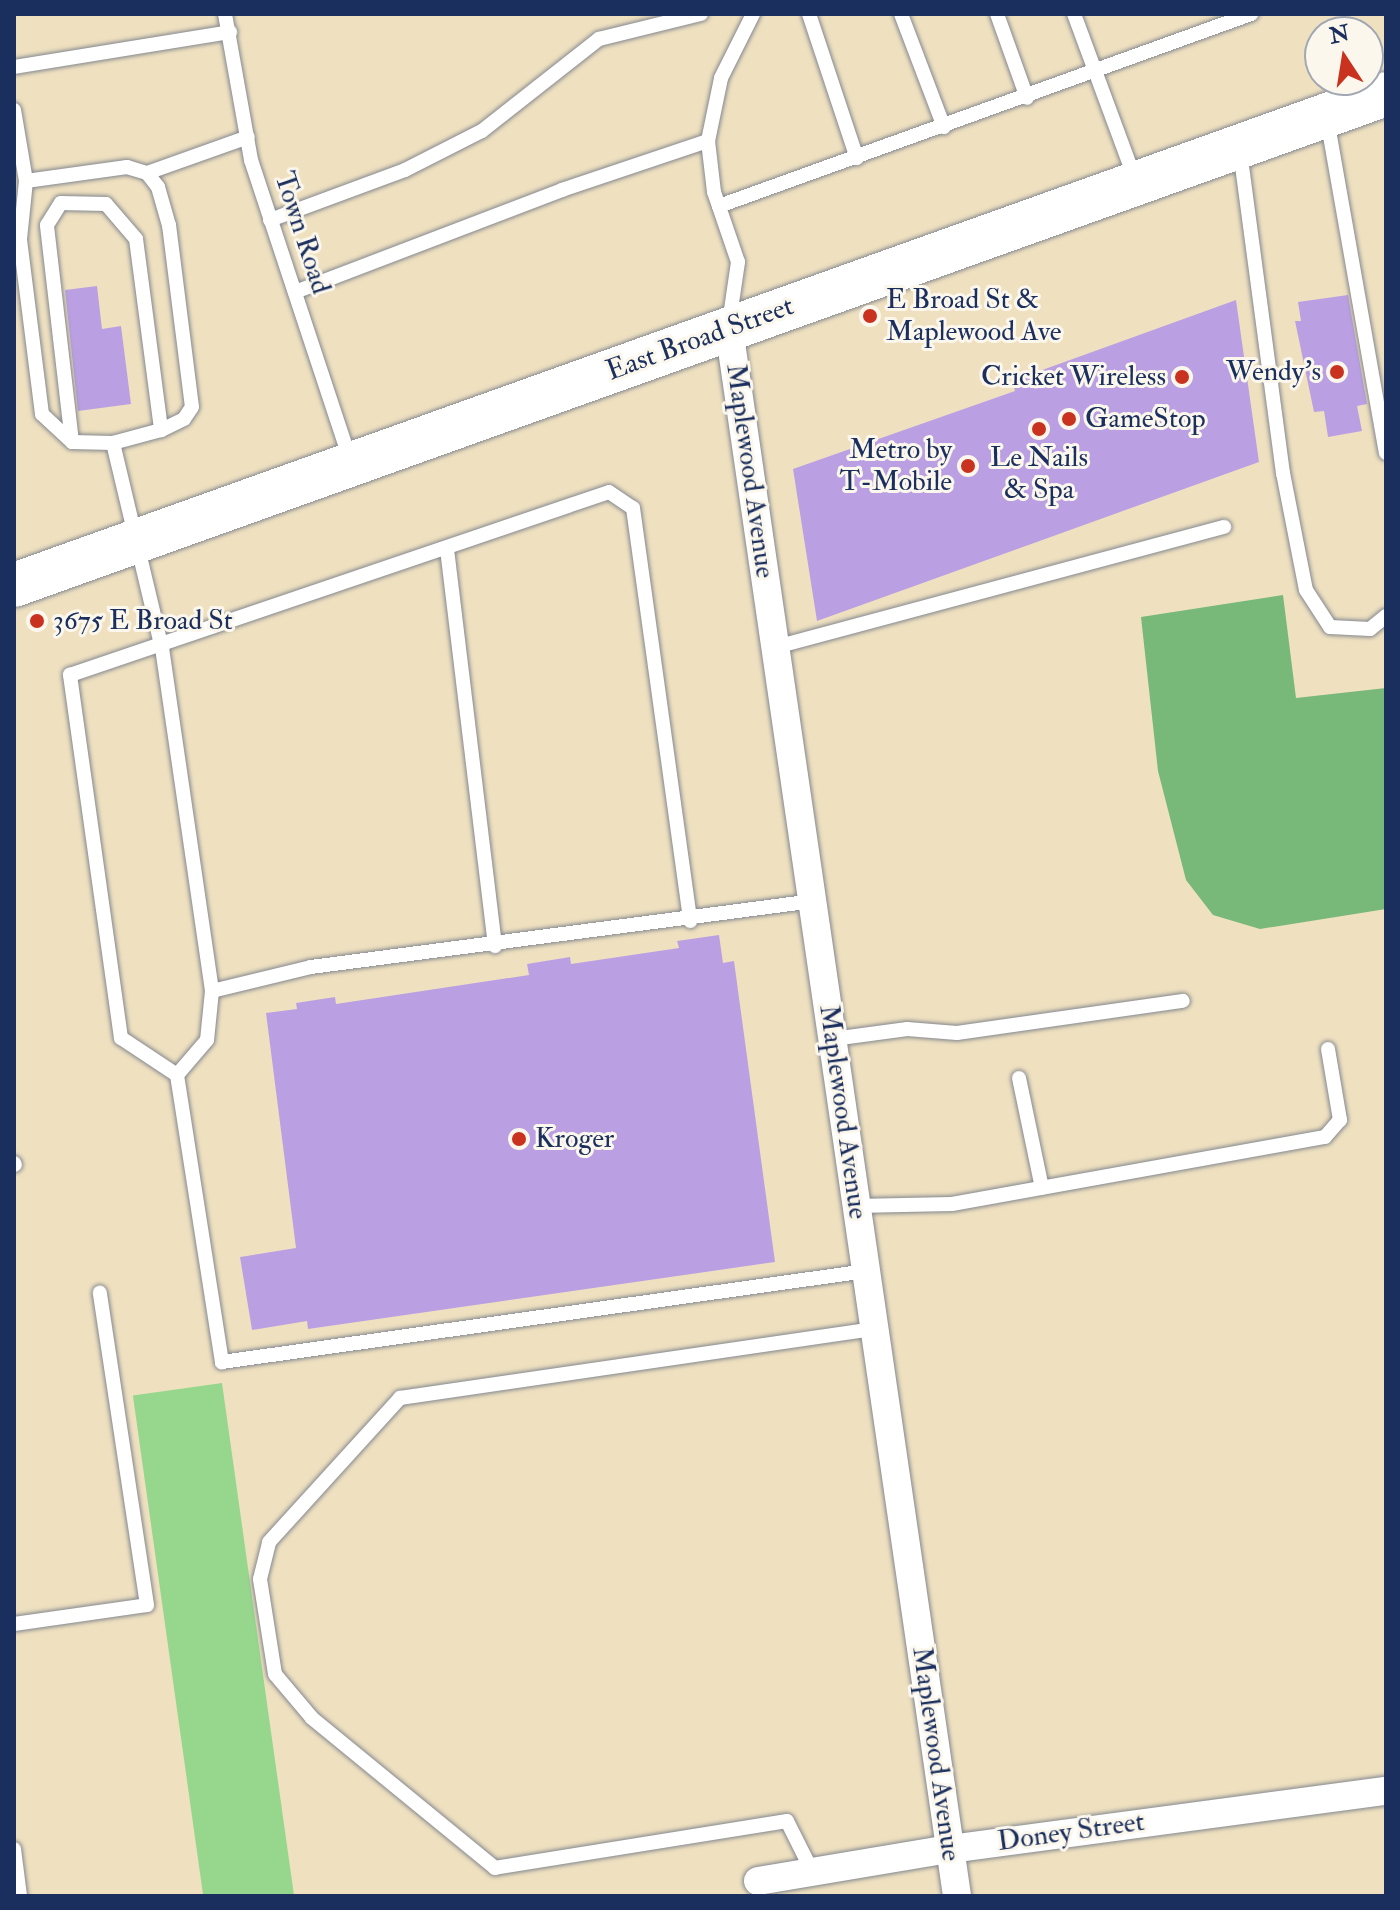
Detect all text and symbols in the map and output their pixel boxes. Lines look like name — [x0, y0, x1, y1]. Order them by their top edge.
north arrow — [1304, 16, 1384, 96]
text: N — [1327, 19, 1352, 50]
street label: Town Road — [266, 168, 338, 298]
place label: E Broad St & Maplewood Ave — [886, 283, 1062, 349]
street label: East Broad Street — [602, 290, 798, 388]
marker: E Broad St & Maplewood Ave — [861, 307, 879, 325]
place label: Wendy's — [1226, 355, 1321, 389]
place label: Cricket Wireless — [981, 360, 1166, 394]
street label: Maplewood Avenue — [718, 362, 782, 580]
marker: Wendy's — [1328, 363, 1346, 381]
marker: Cricket Wireless — [1173, 368, 1191, 386]
place label: GameStop — [1085, 402, 1206, 436]
marker: GameStop — [1060, 410, 1078, 428]
marker: Le Nails & Spa — [1030, 420, 1048, 438]
place label: Metro by T-Mobile — [839, 433, 952, 499]
place label: Le Nails & Spa — [990, 441, 1088, 507]
marker: Metro by T-Mobile — [959, 457, 977, 475]
place label: 3675 E Broad St — [53, 604, 233, 638]
marker: 3675 E Broad St — [28, 612, 46, 630]
street label: Maplewood Avenue — [811, 1003, 875, 1221]
place label: Kroger — [535, 1122, 614, 1156]
marker: Kroger — [510, 1130, 528, 1148]
street label: Maplewood Avenue — [904, 1645, 968, 1863]
street label: Doney Street — [995, 1805, 1147, 1859]

